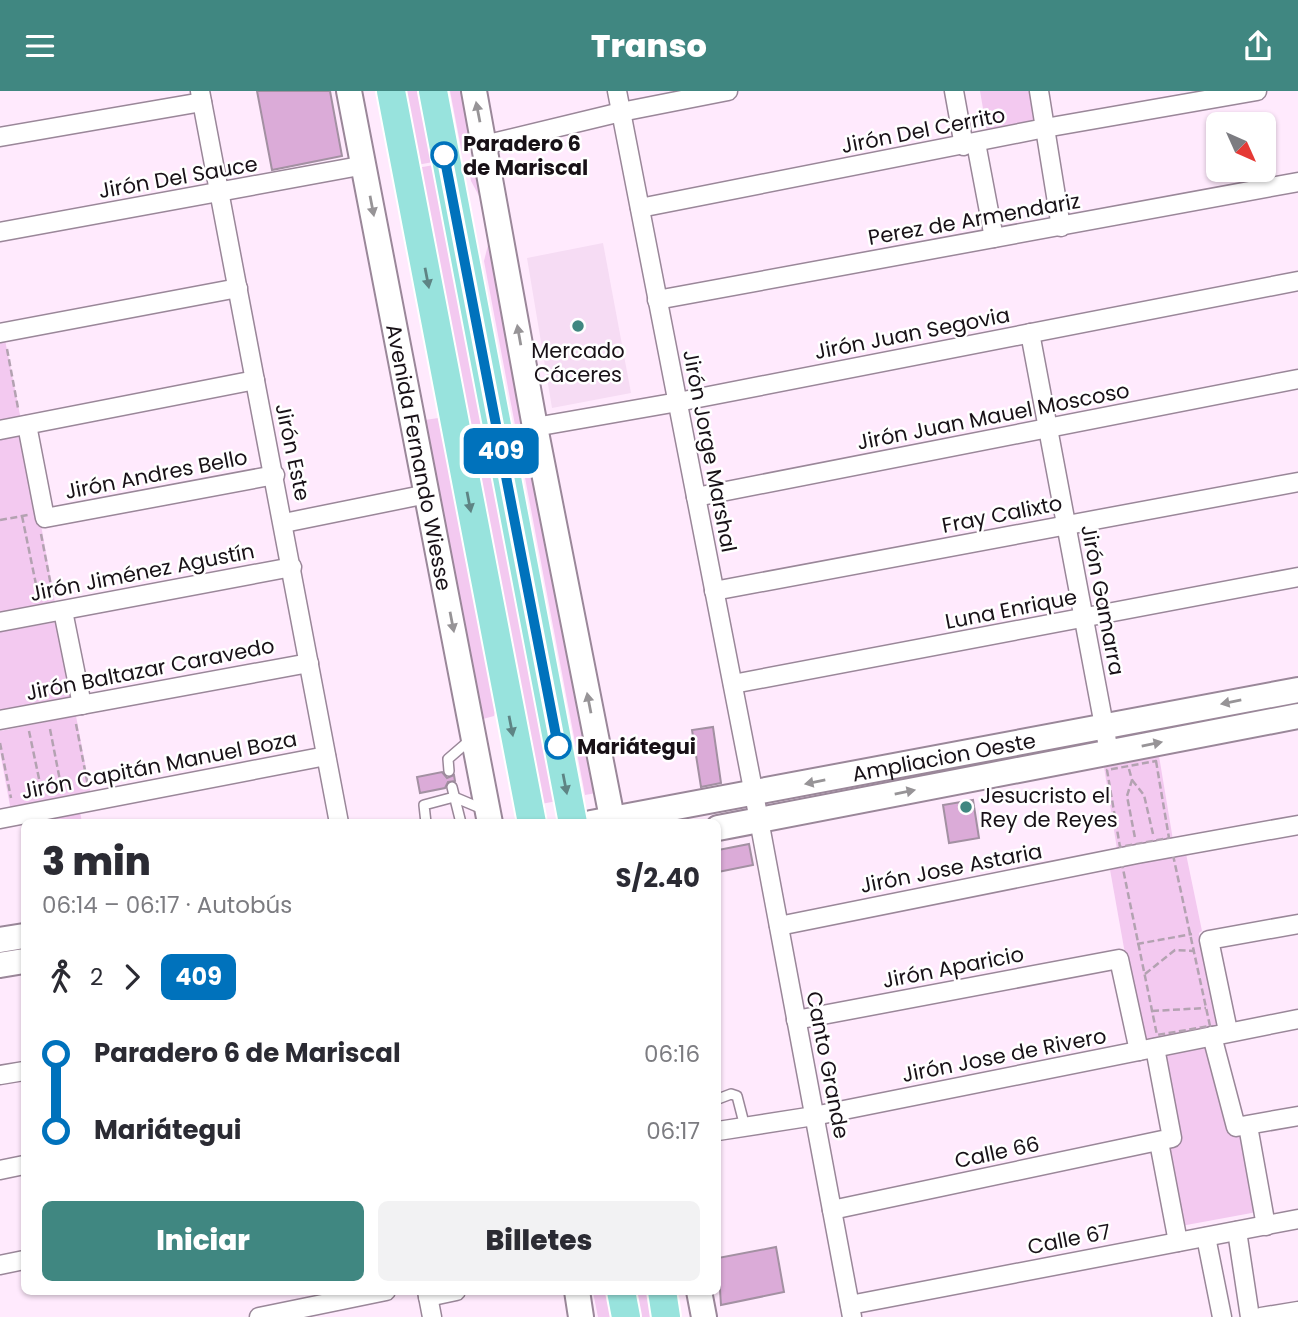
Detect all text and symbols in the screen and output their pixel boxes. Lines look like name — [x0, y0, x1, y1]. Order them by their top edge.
text: Transo — [591, 23, 707, 68]
icon: menu — [21, 27, 59, 65]
icon: share — [1239, 27, 1277, 65]
street label: Jirón Del Cerrito — [839, 100, 1007, 160]
one-way arrow — [472, 101, 483, 123]
north arrow — [1206, 112, 1276, 182]
map controls — [1206, 112, 1276, 182]
place label: Paradero 6 de Mariscal — [463, 129, 588, 182]
marker: Paradero 6 de Mariscal — [431, 142, 457, 168]
street label: Jirón Del Sauce — [96, 149, 260, 205]
street label: Perez de Armendariz — [866, 186, 1082, 252]
one-way arrow — [367, 195, 378, 217]
one-way arrow — [421, 267, 432, 289]
street label: Jirón Juan Segovia — [812, 300, 1012, 366]
marker: Mercado Cáceres — [570, 318, 586, 334]
street label: Avenida Fernando Wiesse — [380, 321, 459, 593]
one-way arrow — [513, 324, 524, 346]
place label: Mercado Cáceres — [531, 336, 625, 389]
street label: Jirón Jorge Marshal — [676, 347, 744, 555]
street label: Jirón Juan Mauel Moscoso — [854, 375, 1132, 457]
street label: Jirón Este — [269, 401, 317, 503]
line badge: 409 — [461, 428, 541, 474]
text: 409 — [478, 434, 524, 467]
street label: Jirón Andres Bello — [62, 442, 250, 506]
street label: Fray Calixto — [939, 488, 1065, 540]
one-way arrow — [464, 491, 475, 513]
street label: Jirón Gamarra — [1074, 522, 1132, 678]
street label: Jirón Jiménez Agustín — [27, 536, 257, 608]
street label: Luna Enrique — [943, 582, 1079, 636]
one-way arrow — [446, 611, 457, 633]
street label: Jirón Baltazar Caravedo — [23, 631, 277, 707]
one-way arrow — [584, 692, 595, 714]
one-way arrow — [1220, 697, 1242, 708]
one-way arrow — [506, 715, 517, 737]
street label: Jirón Capitán Manuel Boza — [19, 724, 299, 806]
street label: Ampliacion Oeste — [850, 725, 1038, 788]
place label: Mariátegui — [577, 732, 696, 761]
marker: Mariátegui — [545, 733, 571, 759]
one-way arrow — [1141, 738, 1163, 749]
one-way arrow — [560, 773, 571, 795]
one-way arrow — [804, 776, 826, 787]
place label: Jesucristo el Rey de Reyes — [980, 781, 1118, 834]
one-way arrow — [894, 786, 916, 797]
marker: Jesucristo el Rey de Reyes — [958, 799, 974, 815]
text: 3 min — [42, 835, 151, 888]
street label: Jirón Jose Astaria — [857, 836, 1045, 900]
text: S/2.40 — [615, 860, 700, 896]
text: 06:14 – 06:17 · Autobús — [42, 889, 292, 921]
street label: Jirón Aparicio — [880, 939, 1026, 995]
icon: walk — [42, 958, 80, 996]
icon: forward — [113, 958, 151, 996]
text: 409 — [175, 960, 222, 993]
text: 2 — [90, 961, 103, 993]
street label: Canto Grande — [799, 989, 857, 1141]
street label: Jirón Jose de Rivero — [899, 1021, 1109, 1089]
text: Paradero 6 de Mariscal — [94, 1035, 401, 1071]
text: 06:16 — [644, 1038, 700, 1070]
text: Mariátegui — [94, 1112, 241, 1148]
text: 06:17 — [646, 1115, 700, 1147]
street label: Calle 66 — [952, 1129, 1042, 1175]
button: Iniciar — [42, 1201, 364, 1281]
button: Billetes — [378, 1201, 700, 1281]
street label: Calle 67 — [1025, 1217, 1113, 1261]

